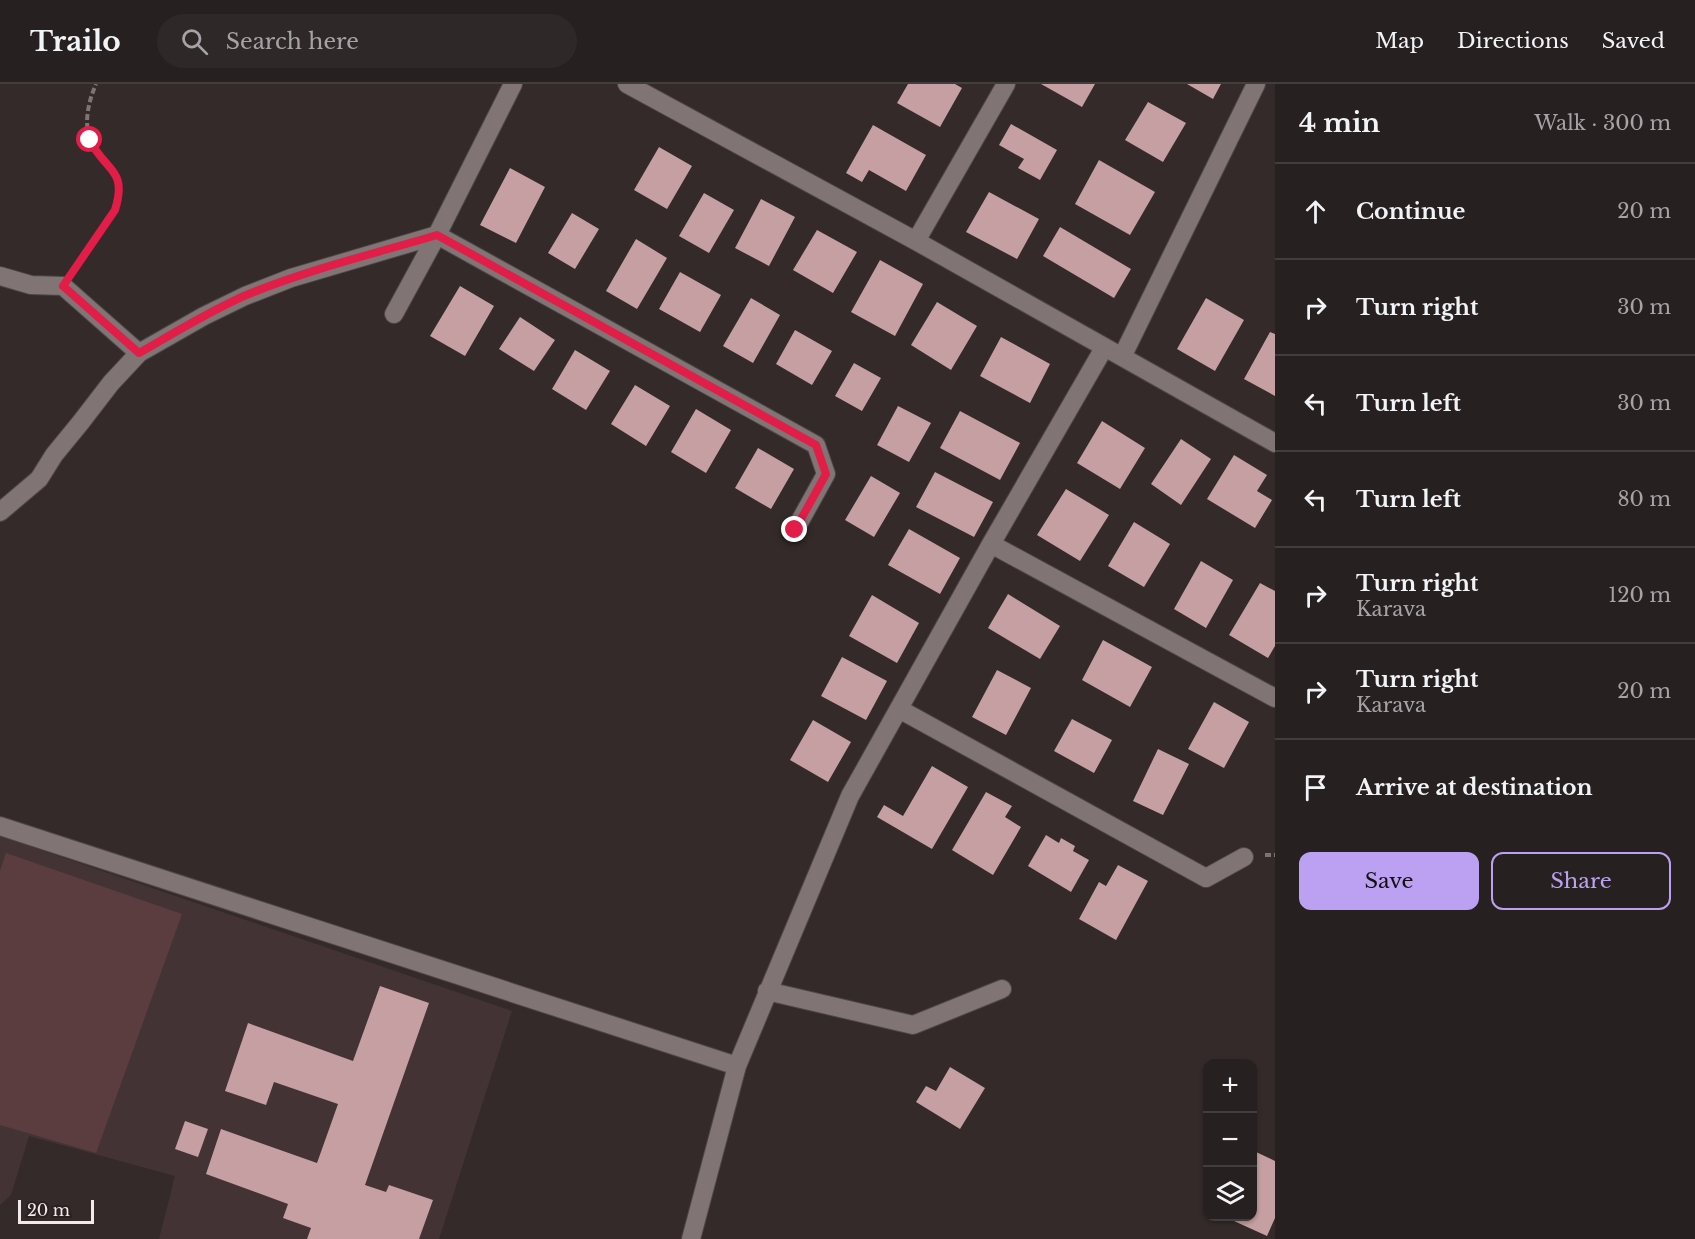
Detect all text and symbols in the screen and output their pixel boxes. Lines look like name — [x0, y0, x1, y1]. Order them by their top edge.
search box — [157, 14, 577, 68]
text: Trailo — [30, 24, 121, 59]
icon: search — [178, 25, 211, 58]
text: Search here — [226, 28, 359, 55]
text: Map — [1375, 28, 1424, 54]
text: Directions — [1457, 28, 1569, 54]
text: Saved — [1602, 28, 1665, 54]
text: 4 min — [1299, 107, 1380, 139]
text: Walk · 300 m — [1534, 111, 1671, 135]
route start — [76, 126, 102, 152]
icon: ahead — [1299, 195, 1332, 228]
text: Continue — [1356, 198, 1465, 225]
text: 20 m — [1617, 199, 1671, 223]
icon: right — [1299, 291, 1332, 324]
text: Turn right — [1356, 294, 1478, 321]
text: 30 m — [1617, 295, 1671, 319]
icon: left — [1299, 387, 1332, 420]
text: Turn left — [1356, 390, 1461, 417]
text: 30 m — [1617, 391, 1671, 415]
icon: left — [1299, 483, 1332, 516]
text: Turn left — [1356, 486, 1461, 513]
text: 80 m — [1617, 487, 1671, 511]
route end — [781, 516, 807, 542]
text: Turn right — [1356, 570, 1478, 597]
icon: right — [1299, 579, 1332, 612]
text: 120 m — [1608, 583, 1671, 607]
text: Karava — [1356, 597, 1426, 621]
text: Turn right — [1356, 666, 1478, 693]
icon: right — [1299, 675, 1332, 708]
text: 20 m — [1617, 679, 1671, 703]
text: Karava — [1356, 693, 1426, 717]
icon: arrive — [1299, 771, 1332, 804]
text: Arrive at destination — [1356, 774, 1593, 801]
button: Save — [1299, 852, 1479, 910]
button: Share — [1491, 852, 1671, 910]
map controls — [1203, 1059, 1257, 1221]
button: + — [1203, 1059, 1257, 1113]
button: − — [1203, 1113, 1257, 1167]
button: layers — [1203, 1167, 1257, 1221]
scale bar — [18, 1197, 94, 1224]
text: 20 m — [27, 1200, 70, 1220]

